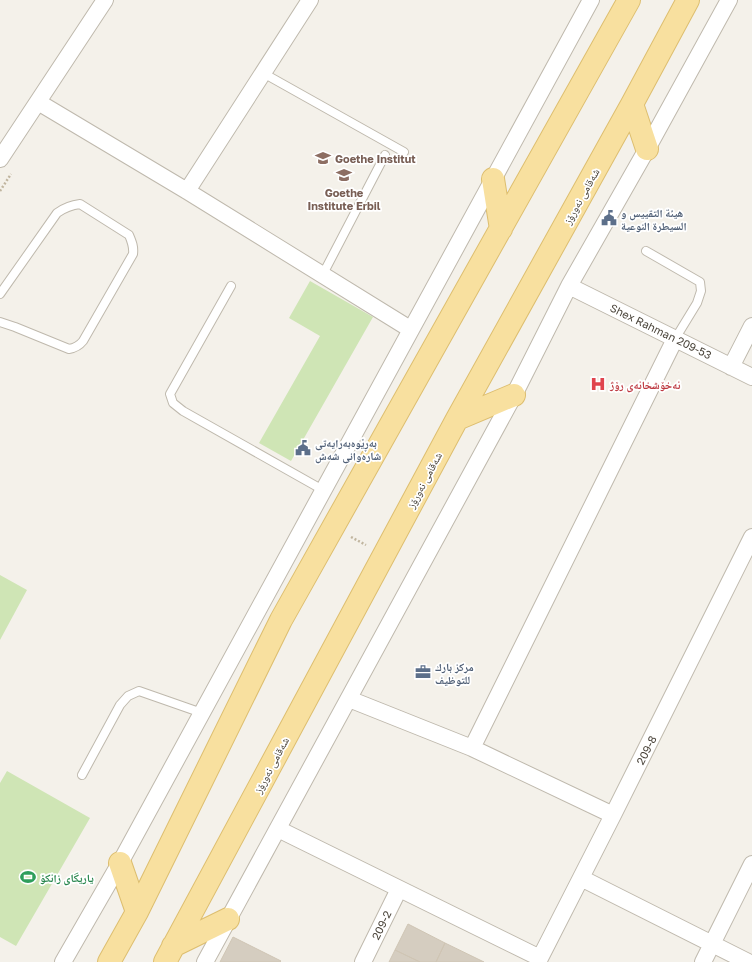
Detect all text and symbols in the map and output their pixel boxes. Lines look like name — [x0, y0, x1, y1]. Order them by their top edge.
school or university icon: Goethe Institut — [314, 149, 332, 167]
place label: Goethe Institut — [335, 152, 416, 165]
school or university icon: Goethe Institute Erbil — [335, 166, 353, 184]
street label: شەقامی نەورۆز — [560, 166, 603, 228]
place label: Goethe Institute Erbil — [307, 186, 381, 212]
place label: هيئة التقييس و السيطرة النوعية — [621, 206, 687, 233]
public building icon: هيئة التقييس و السيطرة النوعية — [600, 209, 618, 227]
street label: Shex Rahman 209-53 — [608, 301, 714, 361]
hospital icon: نەخۆشخانەی رۆژ — [589, 375, 607, 393]
place label: نەخۆشخانەی رۆژ — [609, 378, 680, 393]
place label: بەڕێوەبەرایەتی شارەوانی شەش — [315, 436, 381, 464]
public building icon: بەڕێوەبەرایەتی شارەوانی شەش — [294, 439, 312, 457]
street label: شەقامی نەورۆز — [403, 450, 445, 512]
place label: مركز بارك للتوظيف — [435, 660, 474, 687]
office icon: مركز بارك للتوظيف — [414, 663, 432, 681]
street label: 209-8 — [633, 733, 659, 767]
street label: شەقامی نەورۆز — [250, 735, 292, 797]
sports icon: یاریگای زانكۆ — [19, 868, 37, 886]
place label: یاریگای زانكۆ — [40, 871, 94, 886]
street label: 209-2 — [368, 908, 394, 942]

